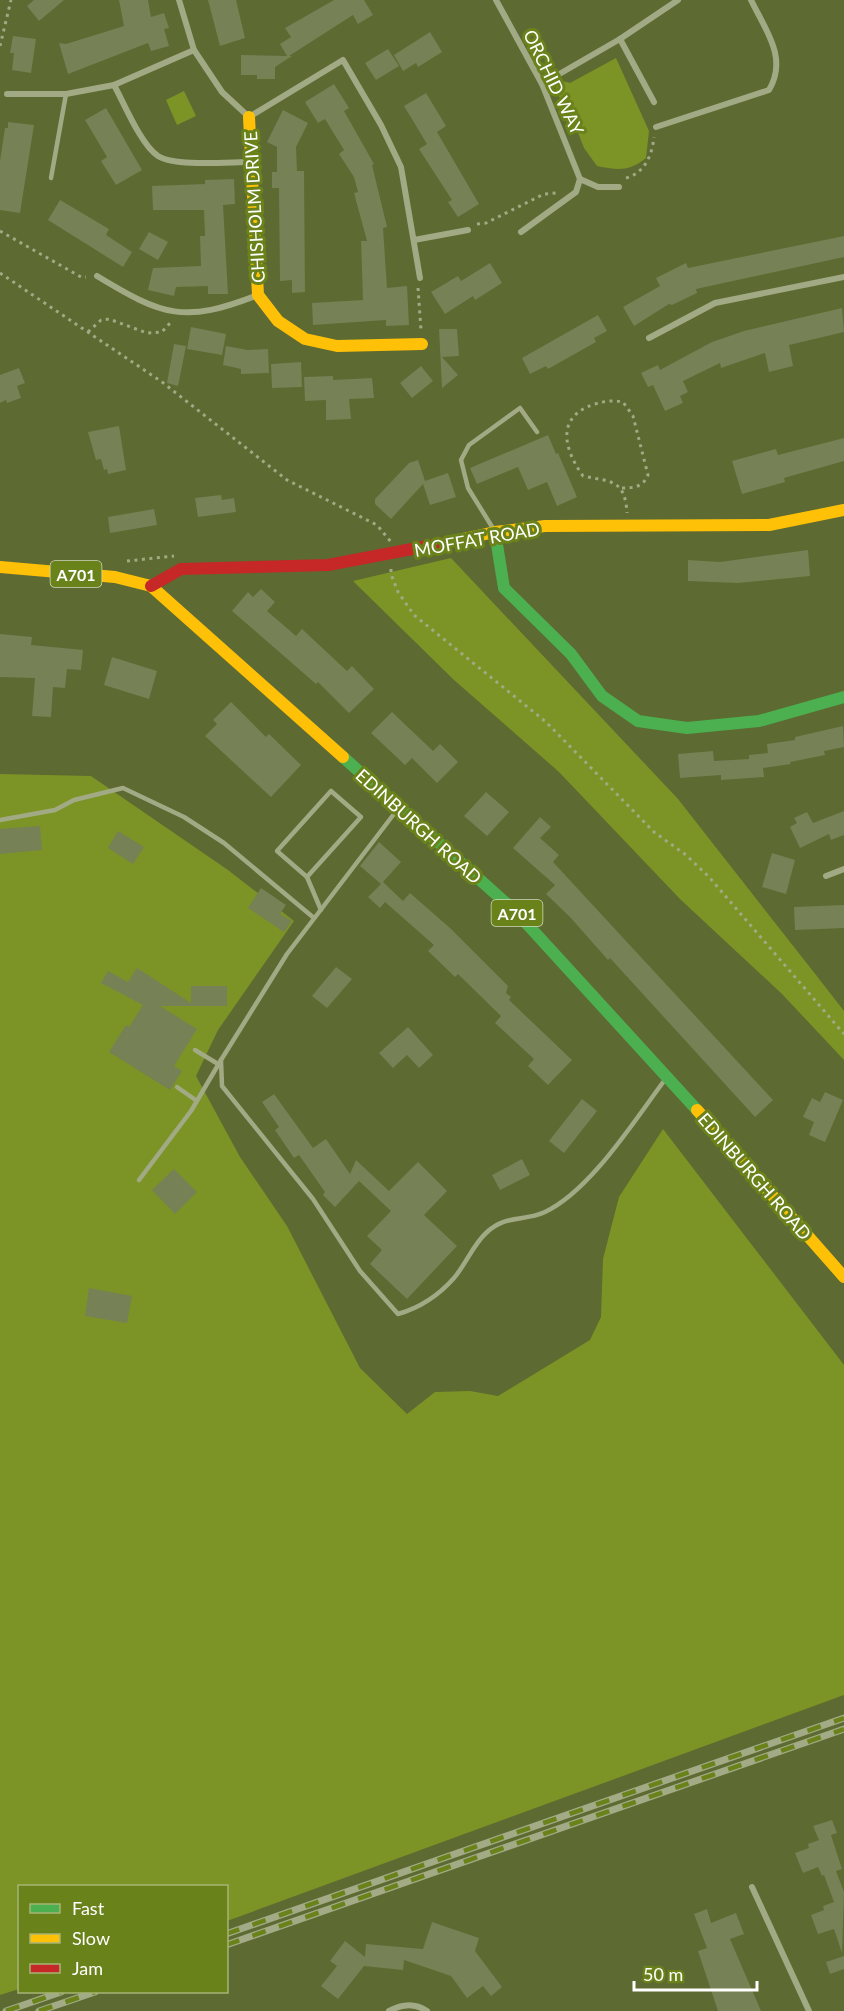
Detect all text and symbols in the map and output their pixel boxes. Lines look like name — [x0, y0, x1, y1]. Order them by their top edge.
street label: ORCHID WAY — [519, 26, 589, 139]
street label: CHISHOLM DRIVE — [239, 131, 269, 283]
street label: MOFFAT ROAD — [412, 517, 542, 561]
road number: A701 — [50, 561, 101, 587]
street label: EDINBURGH ROAD — [352, 764, 486, 888]
road number: A701 — [492, 900, 542, 926]
street label: EDINBURGH ROAD — [694, 1108, 816, 1244]
legend — [18, 1885, 228, 1993]
text: Fast — [72, 1897, 105, 1919]
text: Slow — [72, 1927, 110, 1949]
scale bar — [634, 1954, 757, 1992]
text: Jam — [72, 1957, 103, 1979]
text: 50 m — [643, 1963, 683, 1985]

